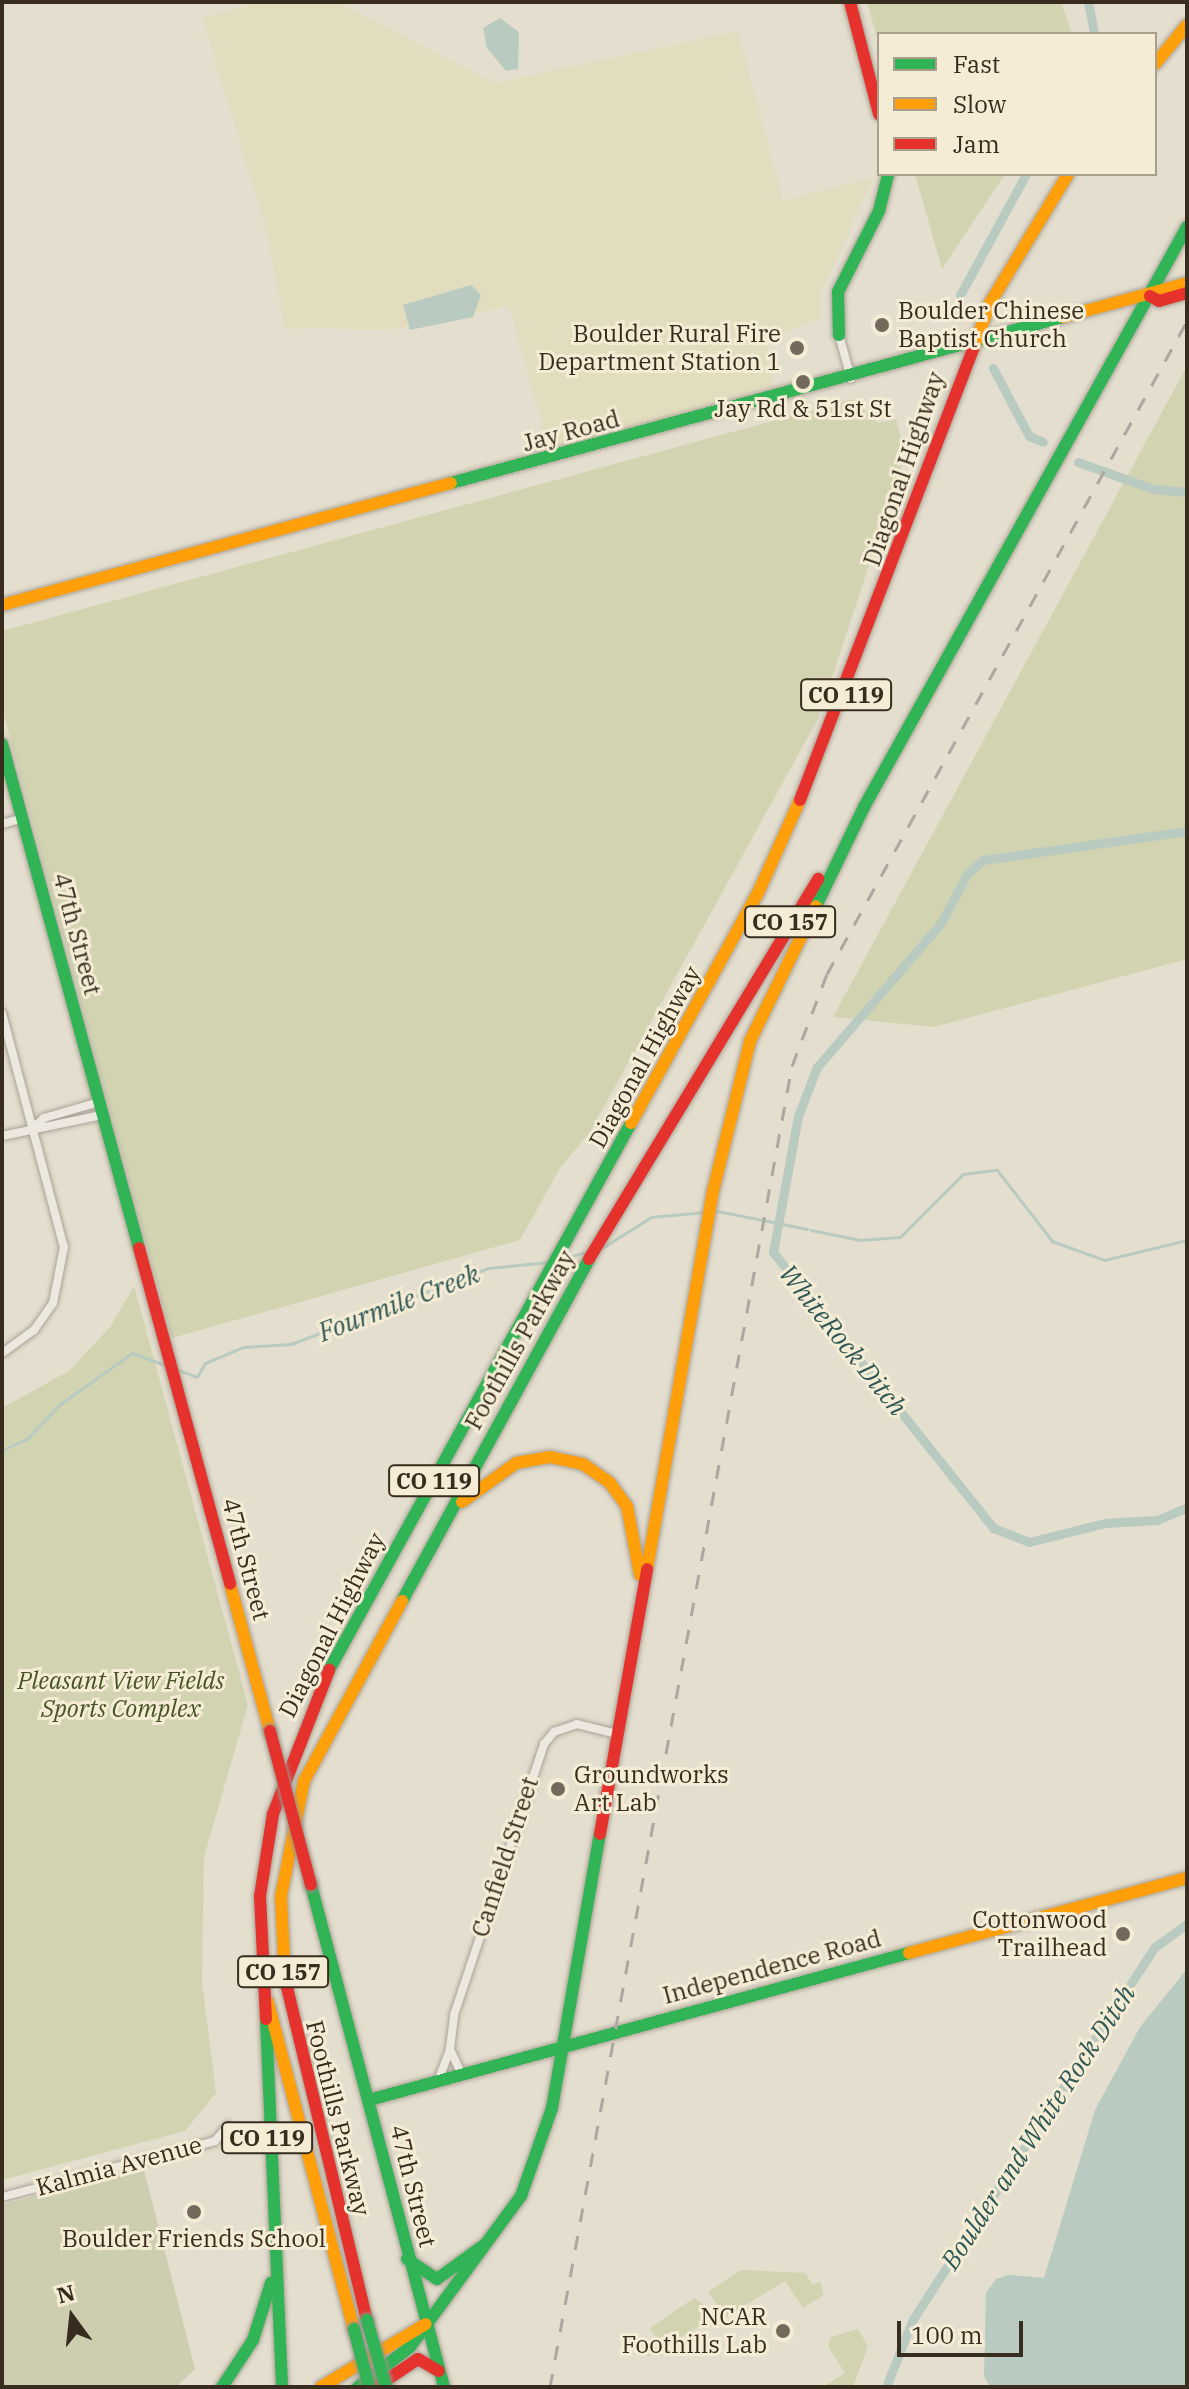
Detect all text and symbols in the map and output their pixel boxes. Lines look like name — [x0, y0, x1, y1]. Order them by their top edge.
legend — [877, 32, 1157, 176]
text: Fast — [953, 48, 1000, 80]
text: Slow — [953, 88, 1006, 120]
text: Jam — [953, 128, 1000, 160]
place label: Boulder Chinese Baptist Church — [898, 297, 1084, 353]
marker: Boulder Chinese Baptist Church — [873, 316, 891, 334]
place label: Boulder Rural Fire Department Station 1 — [538, 320, 781, 376]
marker: Boulder Rural Fire Department Station 1 — [788, 339, 806, 357]
street label: Diagonal Highway — [857, 368, 951, 570]
marker: Jay Rd & 51st St — [794, 373, 812, 391]
place label: Jay Rd & 51st St — [714, 395, 892, 423]
street label: Jay Road — [519, 404, 623, 458]
road number: CO 119 — [800, 677, 892, 713]
street label: 47th Street — [47, 870, 107, 998]
road number: CO 157 — [744, 904, 836, 940]
street label: Diagonal Highway — [583, 961, 707, 1153]
street label: Foothills Parkway — [459, 1245, 581, 1435]
water label: Fourmile Creek — [314, 1258, 484, 1348]
water label: WhiteRock Ditch — [773, 1258, 913, 1422]
road number: CO 119 — [388, 1463, 480, 1499]
street label: 47th Street — [216, 1495, 276, 1623]
street label: Diagonal Highway — [273, 1528, 391, 1722]
park label: Pleasant View Fields Sports Complex — [18, 1667, 224, 1723]
place label: Groundworks Art Lab — [574, 1761, 729, 1817]
street label: Canfield Street — [466, 1773, 544, 1941]
marker: Groundworks Art Lab — [549, 1780, 567, 1798]
place label: Cottonwood Trailhead — [972, 1906, 1107, 1962]
street label: Independence Road — [660, 1924, 884, 2010]
marker: Cottonwood Trailhead — [1114, 1925, 1132, 1943]
road number: CO 157 — [237, 1954, 329, 1990]
water label: Boulder and White Rock Ditch — [934, 1979, 1142, 2275]
street label: Foothills Parkway — [300, 2017, 376, 2219]
road number: CO 119 — [221, 2120, 313, 2156]
street label: 47th Street — [384, 2122, 442, 2250]
street label: Kalmia Avenue — [33, 2130, 205, 2202]
marker: Boulder Friends School — [185, 2203, 203, 2221]
place label: Boulder Friends School — [62, 2225, 326, 2253]
north arrow — [32, 2277, 112, 2357]
text: N — [53, 2277, 78, 2310]
place label: NCAR Foothills Lab — [621, 2303, 767, 2359]
scale bar — [901, 2305, 1027, 2355]
text: 100 m — [911, 2319, 983, 2351]
marker: NCAR Foothills Lab — [774, 2322, 792, 2340]

